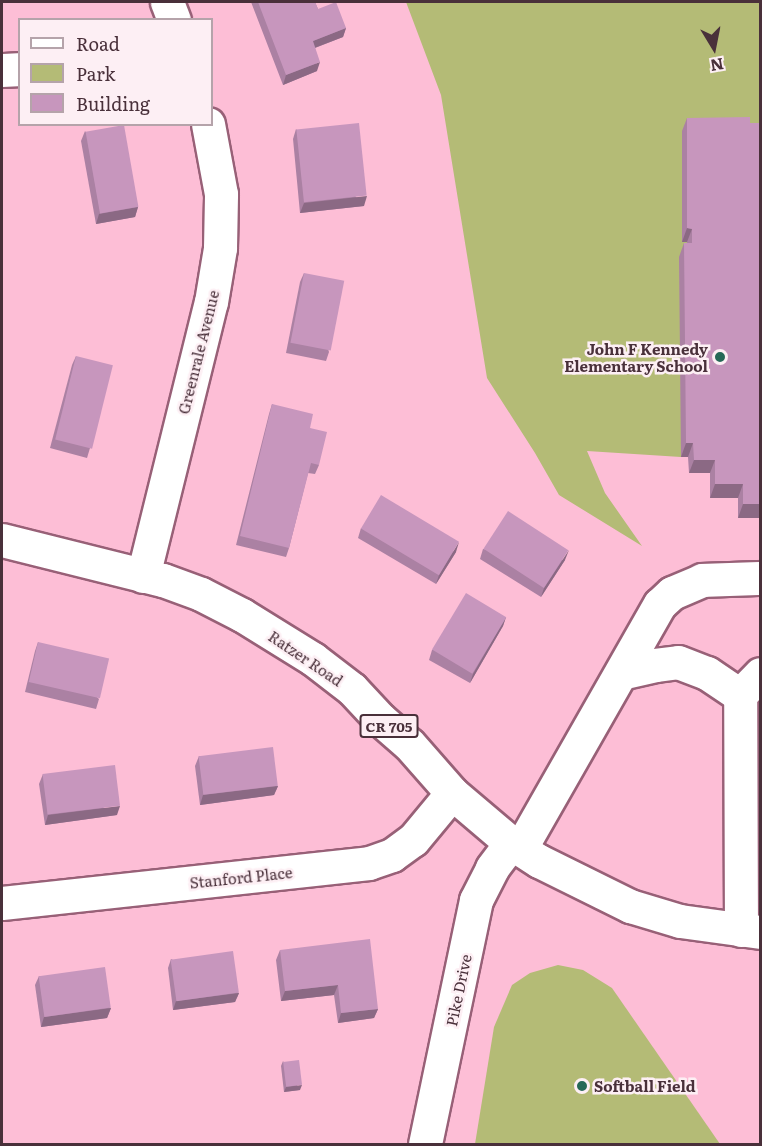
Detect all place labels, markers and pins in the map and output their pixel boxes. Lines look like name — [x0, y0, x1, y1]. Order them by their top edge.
place label: John F Kennedy Elementary School — [564, 339, 708, 374]
marker: John F Kennedy Elementary School — [713, 350, 727, 364]
place label: Softball Field — [594, 1077, 696, 1095]
marker: Softball Field — [575, 1079, 589, 1093]

